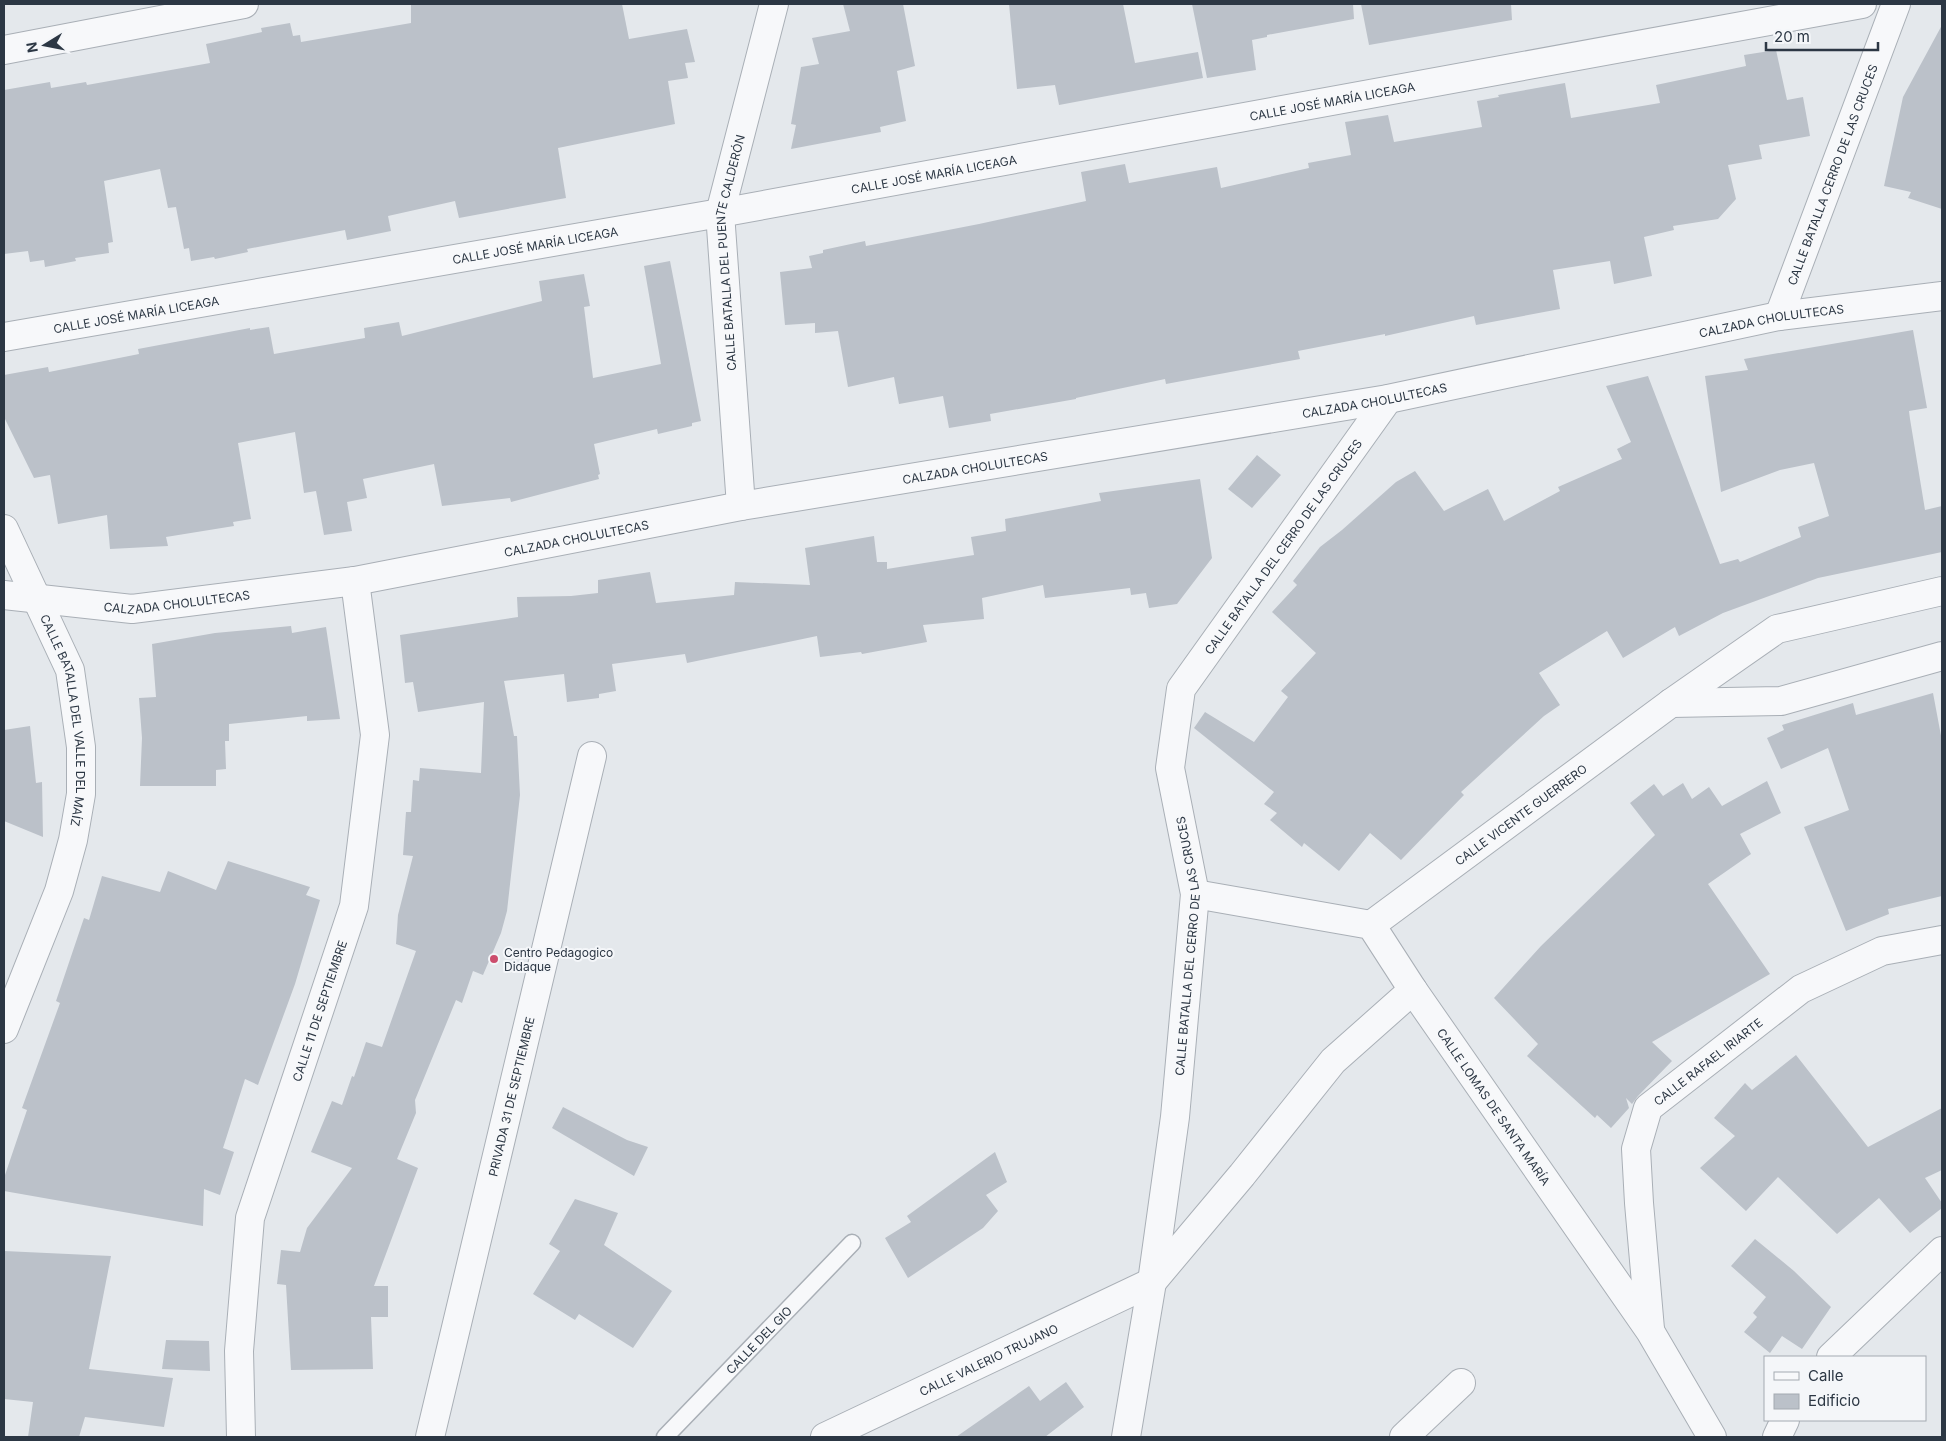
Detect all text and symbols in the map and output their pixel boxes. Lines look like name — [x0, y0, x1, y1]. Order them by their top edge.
north arrow — [20, 20, 70, 70]
scale bar — [1766, 20, 1878, 52]
text: 20 m — [1774, 27, 1810, 46]
text: N — [22, 41, 41, 54]
street label: CALLE BATALLA CERRO DE LAS CRUCES — [1784, 62, 1880, 287]
street label: CALLE JOSÉ MARÍA LICEAGA — [1248, 78, 1416, 123]
street label: CALLE BATALLA DEL PUENTE CALDERÓN — [712, 133, 747, 371]
street label: CALLE JOSÉ MARÍA LICEAGA — [850, 151, 1018, 196]
street label: CALLE JOSÉ MARÍA LICEAGA — [451, 223, 619, 267]
street label: CALLE JOSÉ MARÍA LICEAGA — [52, 292, 220, 336]
street label: CALZADA CHOLULTECAS — [1697, 301, 1845, 340]
street label: CALZADA CHOLULTECAS — [1301, 379, 1449, 421]
street label: CALLE BATALLA DEL CERRO DE LAS CRUCES — [1201, 436, 1365, 657]
street label: CALZADA CHOLULTECAS — [901, 448, 1049, 487]
street label: CALZADA CHOLULTECAS — [503, 517, 650, 559]
street label: CALZADA CHOLULTECAS — [103, 587, 251, 617]
street label: CALLE BATALLA DEL VALLE DEL MAÍZ — [37, 612, 89, 828]
street label: CALLE VICENTE GUERRERO — [1452, 761, 1590, 868]
street label: CALLE BATALLA DEL CERRO DE LAS CRUCES — [1171, 815, 1202, 1076]
street label: CALLE 11 DE SEPTIEMBRE — [289, 938, 350, 1083]
place label: Centro Pedagogico Didaque — [504, 945, 613, 974]
marker: Centro Pedagogico Didaque — [488, 953, 500, 965]
street label: CALLE RAFAEL IRIARTE — [1650, 1014, 1765, 1109]
street label: PRIVADA 31 DE SEPTIEMBRE — [485, 1015, 537, 1178]
street label: CALLE LOMAS DE SANTA MARÍA — [1434, 1025, 1554, 1188]
street label: CALLE DEL GIO — [723, 1303, 795, 1377]
street label: CALLE VALERIO TRUJANO — [917, 1320, 1060, 1399]
legend — [1764, 1356, 1926, 1421]
text: Calle — [1808, 1366, 1843, 1385]
text: Edificio — [1808, 1391, 1860, 1410]

